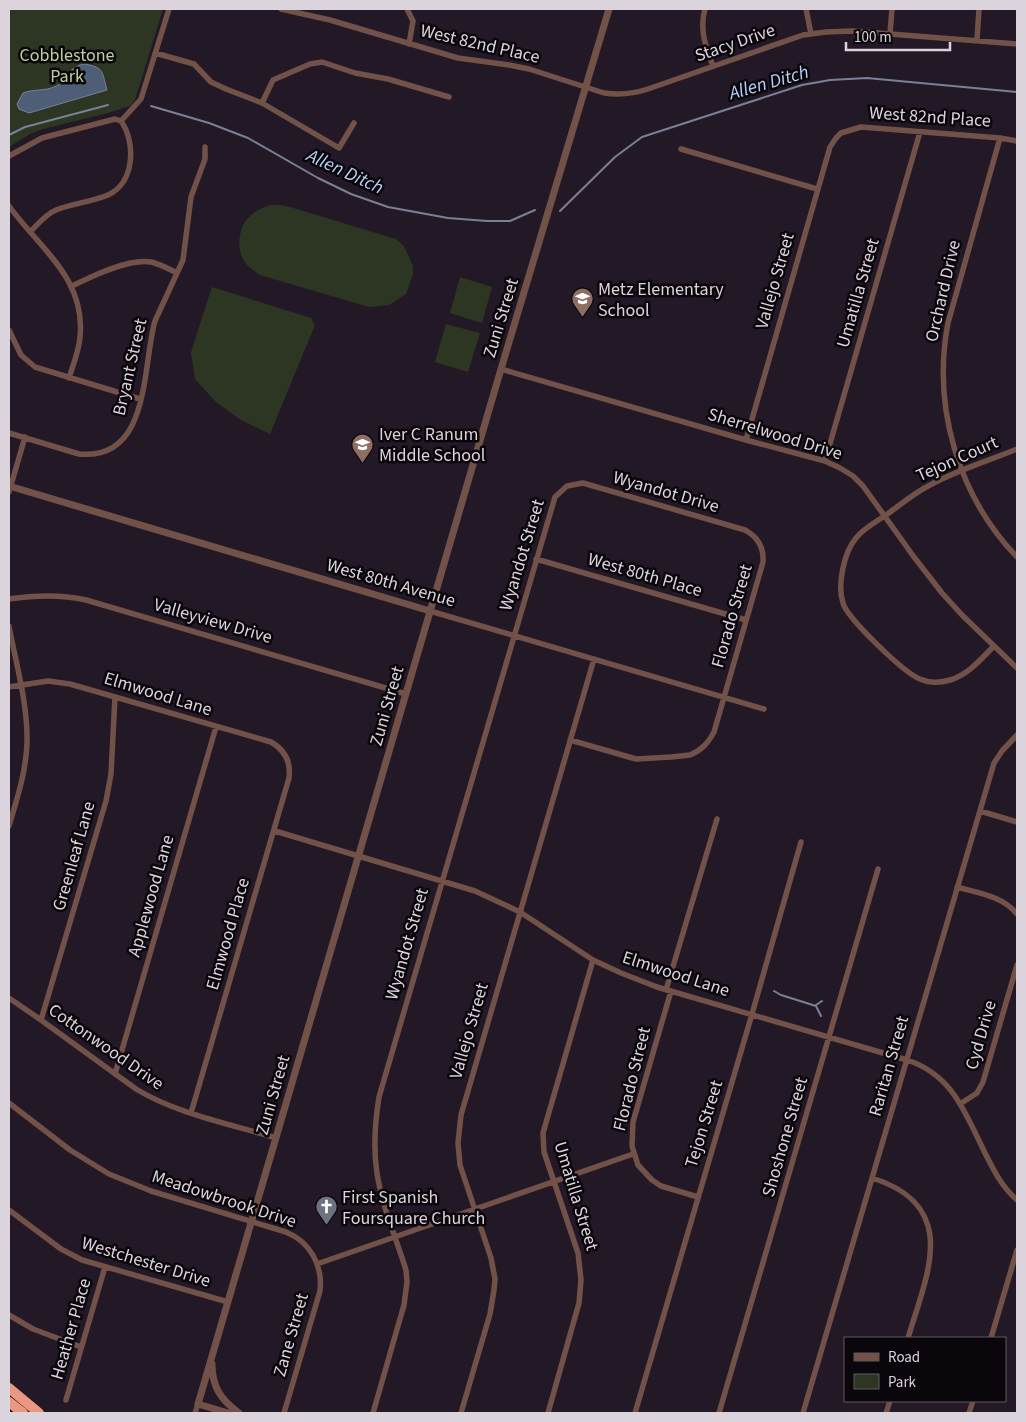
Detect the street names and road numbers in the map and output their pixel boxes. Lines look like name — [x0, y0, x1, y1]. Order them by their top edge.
street label: West 82nd Place — [418, 18, 542, 70]
street label: Stacy Drive — [692, 18, 779, 68]
street label: West 82nd Place — [868, 100, 992, 134]
street label: Vallejo Street — [749, 230, 801, 332]
street label: Umatilla Street — [830, 235, 886, 351]
street label: Orchard Drive — [919, 238, 967, 344]
street label: Zuni Street — [477, 275, 525, 361]
street label: Bryant Street — [107, 316, 153, 418]
street label: Sherrelwood Drive — [705, 402, 845, 466]
street label: Tejon Court — [912, 430, 1002, 488]
street label: Wyandot Drive — [610, 465, 722, 519]
street label: Wyandot Street — [493, 496, 551, 614]
street label: West 80th Place — [585, 547, 705, 603]
street label: West 80th Avenue — [324, 553, 458, 613]
street label: Florado Street — [705, 561, 759, 671]
street label: Valleyview Drive — [151, 592, 275, 650]
street label: Zuni Street — [364, 663, 410, 749]
street label: Elmwood Lane — [101, 666, 215, 722]
street label: Greenleaf Lane — [46, 798, 102, 914]
street label: Applewood Lane — [122, 832, 180, 960]
street label: Elmwood Place — [200, 875, 256, 993]
street label: Wyandot Street — [379, 885, 435, 1003]
street label: Elmwood Lane — [619, 945, 733, 1003]
street label: Vallejo Street — [443, 980, 495, 1082]
street label: Cyd Drive — [959, 997, 1003, 1073]
street label: Cottonwood Drive — [43, 998, 169, 1096]
street label: Raritan Street — [863, 1013, 915, 1119]
street label: Florado Street — [607, 1024, 657, 1134]
street label: Zuni Street — [250, 1052, 296, 1138]
street label: Shoshone Street — [756, 1074, 814, 1200]
street label: Tejon Street — [679, 1077, 729, 1171]
street label: Umatilla Street — [548, 1138, 604, 1254]
street label: Meadowbrook Drive — [149, 1164, 300, 1234]
street label: Westchester Drive — [78, 1230, 214, 1294]
street label: Heather Place — [45, 1275, 97, 1383]
street label: Zane Street — [267, 1290, 315, 1380]

